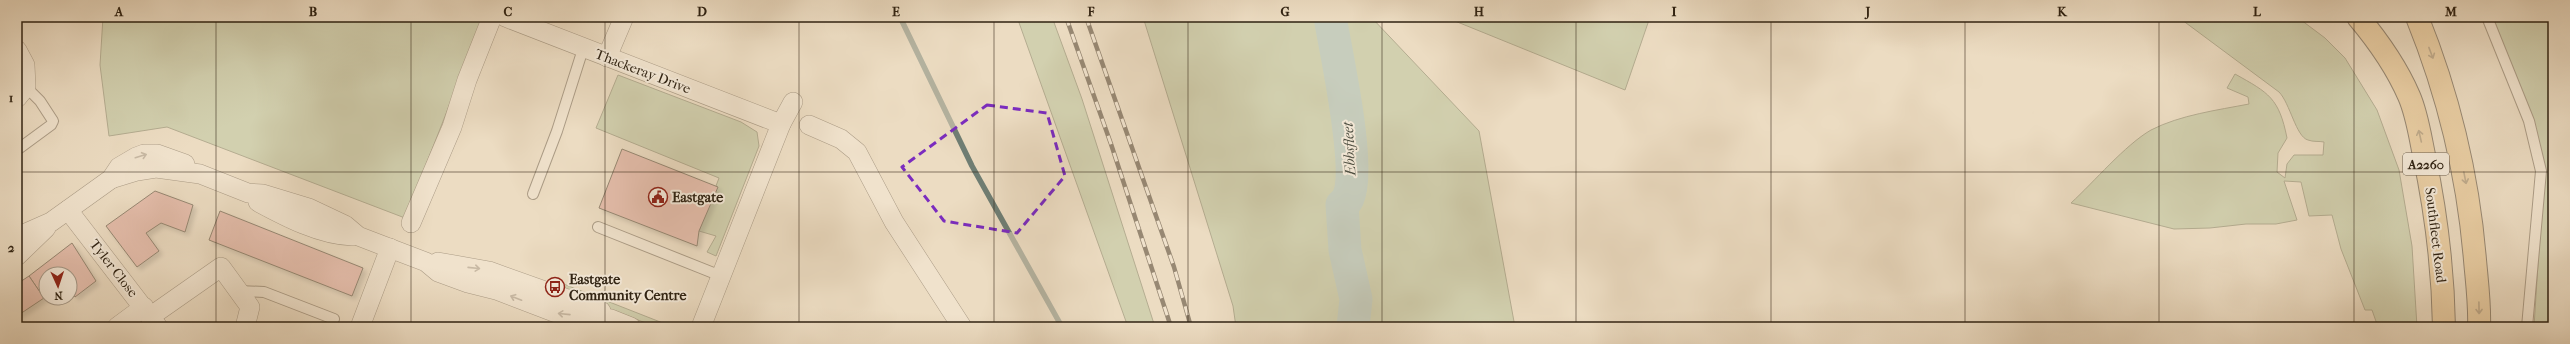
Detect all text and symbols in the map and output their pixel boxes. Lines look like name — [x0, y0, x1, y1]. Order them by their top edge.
text: A — [114, 4, 124, 19]
text: B — [309, 4, 318, 19]
text: C — [504, 4, 513, 19]
text: D — [697, 4, 707, 19]
text: E — [892, 4, 900, 19]
text: F — [1087, 4, 1095, 19]
text: G — [1280, 4, 1290, 19]
text: H — [1474, 4, 1485, 19]
text: I — [1671, 4, 1677, 19]
text: J — [1864, 4, 1871, 20]
text: K — [2057, 4, 2068, 19]
text: L — [2253, 4, 2262, 19]
text: M — [2444, 4, 2457, 19]
street label: Thackeray Drive — [593, 45, 693, 98]
one-way arrow — [2428, 47, 2435, 59]
text: 1 — [9, 90, 14, 105]
water label: Ebbsfleet — [1339, 120, 1359, 177]
one-way arrow — [2416, 130, 2424, 143]
one-way arrow — [135, 151, 147, 159]
road number: A2260 — [2403, 153, 2449, 175]
one-way arrow — [2461, 172, 2469, 185]
public building icon: Eastgate — [647, 186, 669, 208]
street label: Southfleet Road — [2421, 186, 2450, 284]
place label: Eastgate — [672, 189, 723, 206]
street label: Tyler Close — [86, 236, 141, 301]
text: 2 — [8, 240, 15, 255]
one-way arrow — [467, 264, 480, 272]
north arrow — [38, 266, 78, 306]
place label: Eastgate Community Centre — [569, 271, 686, 304]
bus stop icon: Eastgate Community Centre — [544, 276, 566, 298]
text: N — [53, 289, 63, 302]
one-way arrow — [510, 294, 522, 302]
one-way arrow — [2475, 301, 2483, 314]
one-way arrow — [558, 310, 571, 317]

